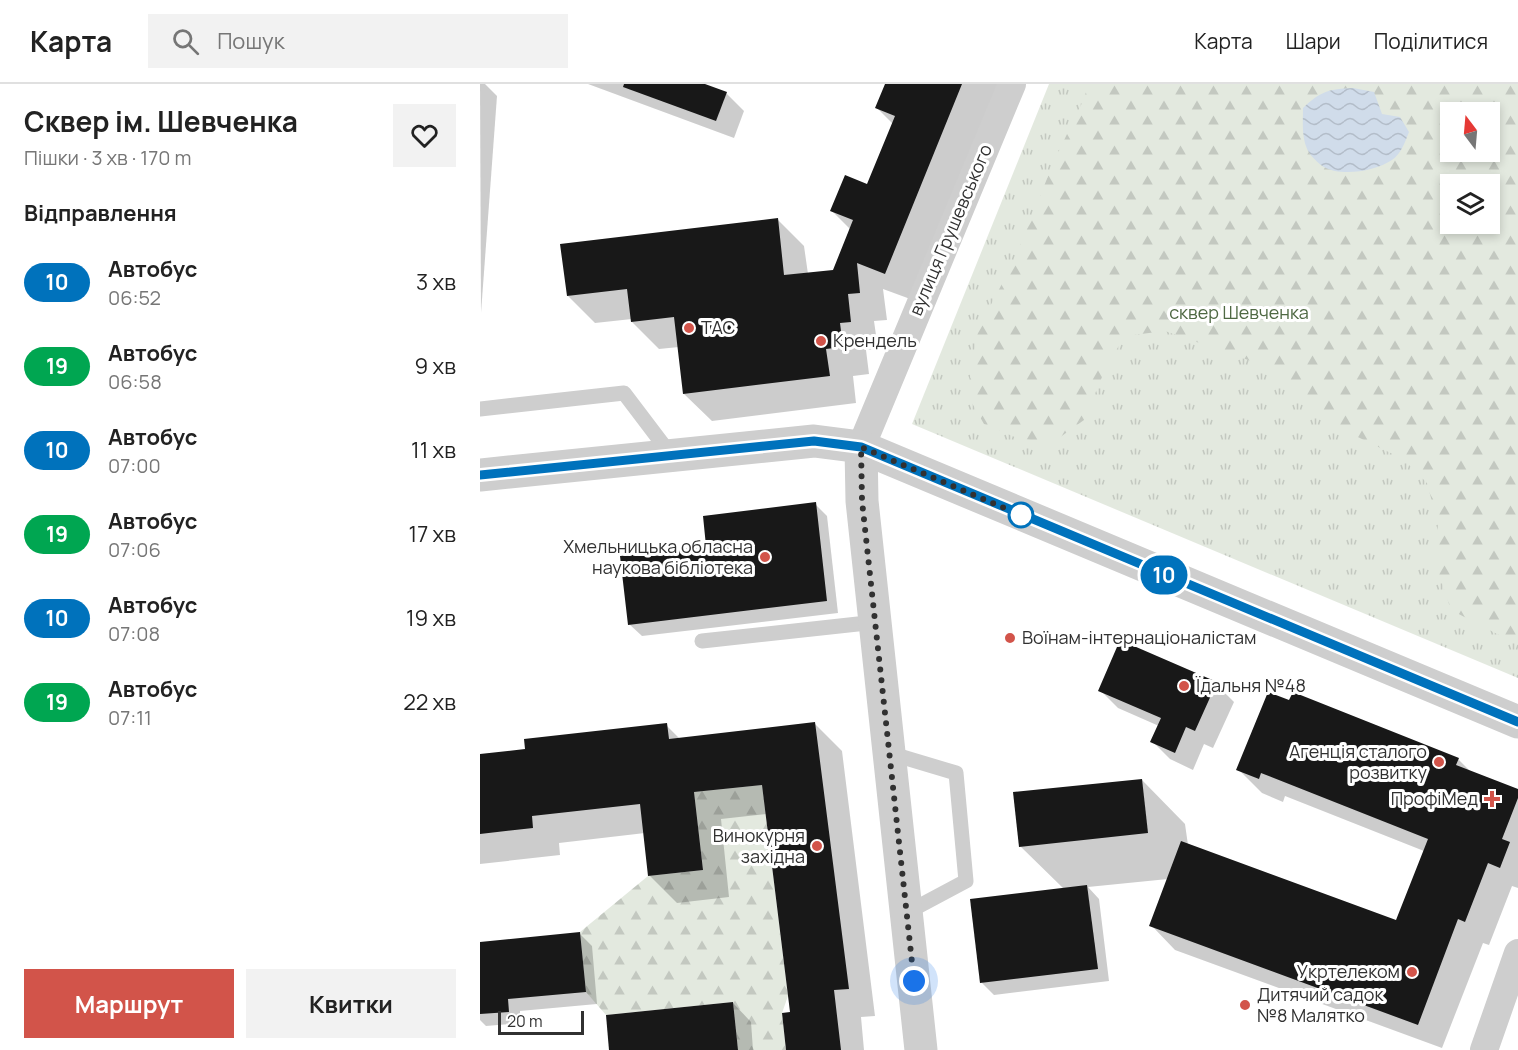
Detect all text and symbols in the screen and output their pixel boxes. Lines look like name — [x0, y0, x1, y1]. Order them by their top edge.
search box — [148, 14, 568, 68]
text: Карта — [30, 22, 112, 60]
icon: search — [169, 25, 202, 58]
text: Пошук — [217, 26, 285, 56]
text: Карта — [1194, 27, 1253, 55]
text: Шари — [1286, 27, 1341, 55]
text: Поділитися — [1374, 27, 1488, 55]
text: Сквер ім. Шевченка — [24, 102, 298, 140]
north arrow — [1440, 102, 1500, 162]
map controls — [1440, 102, 1500, 234]
button: heart — [393, 104, 456, 167]
street label: вулиця Грушевського — [903, 140, 997, 319]
text: Пішки · 3 хв · 170 m — [24, 144, 191, 171]
button: layers — [1440, 174, 1500, 234]
text: Відправлення — [24, 198, 177, 228]
text: Автобус — [108, 254, 197, 284]
text: 3 хв — [416, 267, 456, 297]
text: 10 — [45, 268, 69, 296]
text: 06:52 — [108, 284, 161, 311]
park label: сквер Шевченка — [1169, 300, 1309, 324]
place label: ТАС — [701, 315, 735, 339]
marker: ТАС — [682, 321, 696, 335]
place label: Крендель — [833, 328, 917, 352]
marker: Крендель — [814, 334, 828, 348]
text: Автобус — [108, 338, 197, 368]
text: 9 хв — [415, 351, 456, 381]
text: 19 — [46, 352, 68, 380]
text: 06:58 — [108, 368, 162, 395]
text: Автобус — [108, 422, 197, 452]
text: 11 хв — [411, 435, 456, 465]
text: 10 — [45, 436, 69, 464]
text: 07:00 — [108, 452, 161, 479]
unlabelled marker — [1008, 502, 1034, 528]
text: Автобус — [108, 506, 197, 536]
text: 17 хв — [409, 519, 456, 549]
text: 19 — [46, 520, 68, 548]
place label: Хмельницька обласна наукова бібліотека — [563, 534, 753, 579]
text: 07:06 — [108, 536, 161, 563]
marker: Хмельницька обласна наукова бібліотека — [758, 550, 772, 564]
line badge: 10 — [1137, 556, 1191, 594]
text: 10 — [1152, 561, 1176, 589]
text: Автобус — [108, 590, 197, 620]
text: 19 хв — [406, 603, 456, 633]
text: 10 — [45, 604, 69, 632]
text: 07:08 — [108, 620, 160, 647]
place label: Воїнам-інтернаціоналістам — [1022, 625, 1256, 649]
marker: Воїнам-інтернаціоналістам — [1003, 631, 1017, 645]
place label: Їдальня №48 — [1195, 673, 1306, 697]
text: Автобус — [108, 674, 197, 704]
marker: Їдальня №48 — [1177, 679, 1191, 693]
text: 22 хв — [403, 687, 456, 717]
text: 19 — [46, 688, 68, 716]
text: 07:11 — [108, 704, 152, 731]
place label: Агенція сталого розвитку — [1289, 739, 1427, 784]
marker: Агенція сталого розвитку — [1432, 755, 1446, 769]
place label: ПрофіМед — [1391, 786, 1478, 810]
marker: ПрофіМед — [1483, 790, 1501, 808]
place label: Винокурня західна — [713, 823, 805, 868]
marker: Винокурня західна — [810, 839, 824, 853]
place label: Укртелеком — [1297, 959, 1400, 983]
marker: Укртелеком — [1405, 965, 1419, 979]
your location — [899, 966, 929, 996]
button: Маршрут — [24, 969, 234, 1038]
button: Квитки — [246, 969, 456, 1038]
place label: Дитячий садок №8 Малятко — [1257, 982, 1384, 1027]
marker: Дитячий садок №8 Малятко — [1238, 998, 1252, 1012]
scale bar — [498, 1008, 584, 1036]
text: 20 m — [507, 1010, 543, 1032]

